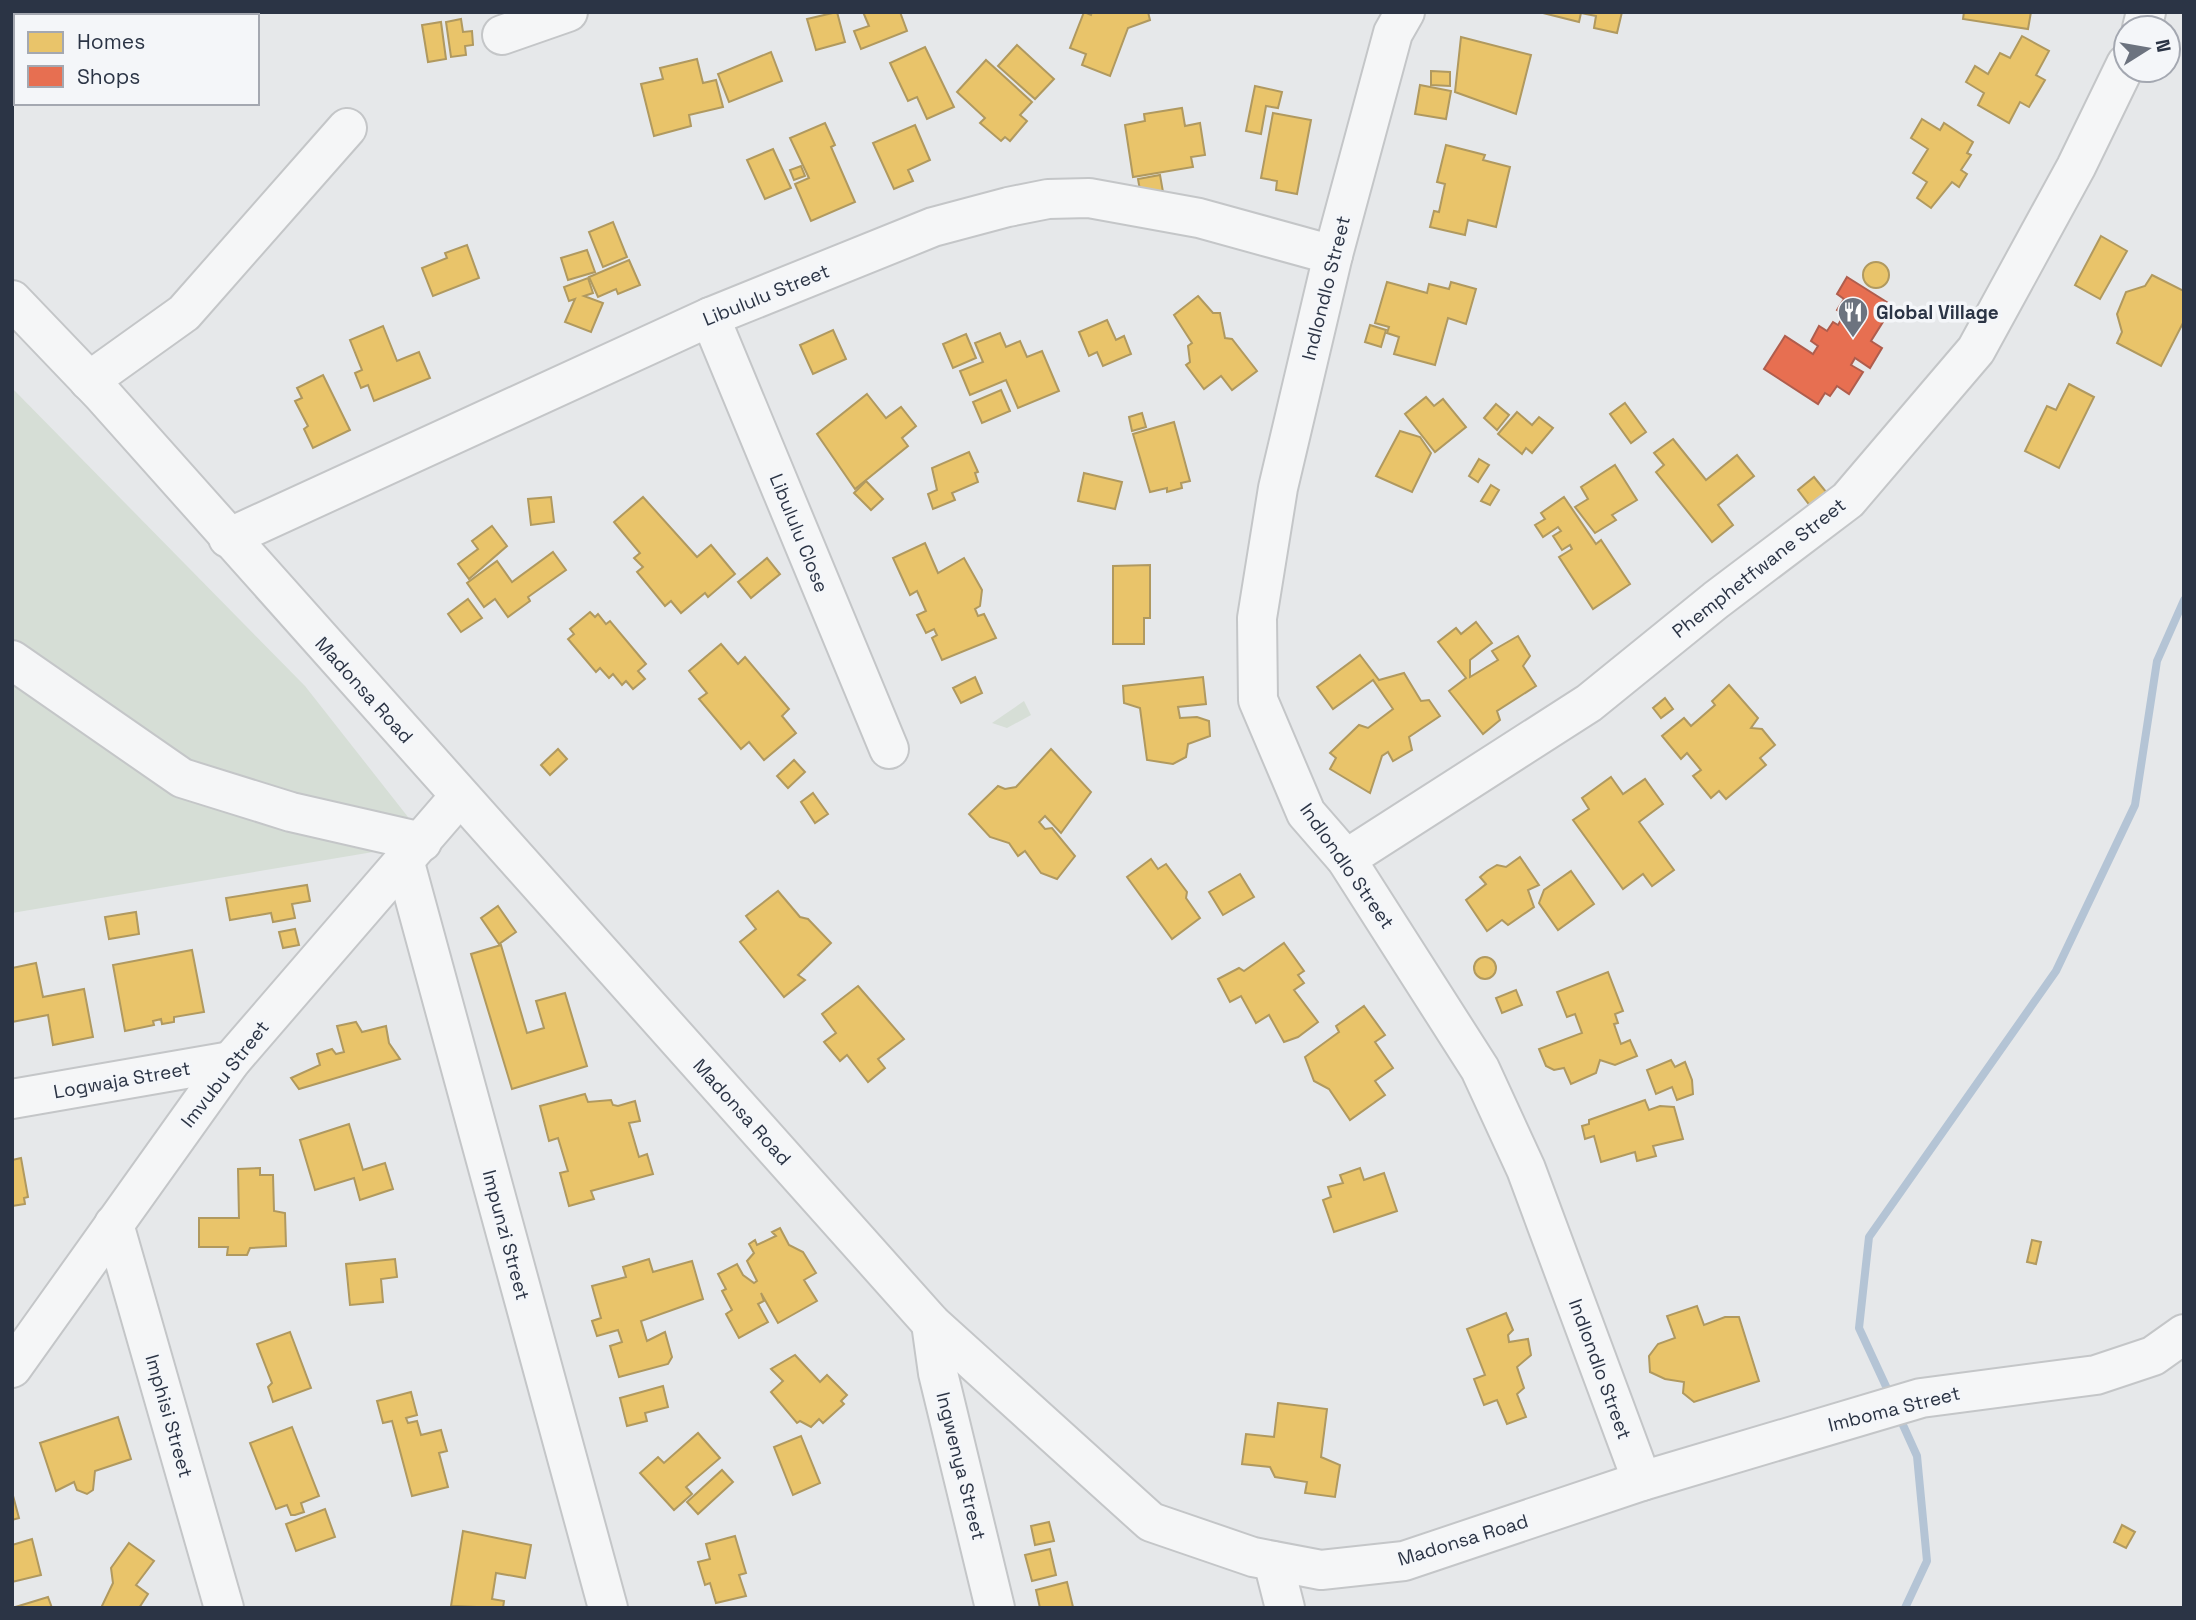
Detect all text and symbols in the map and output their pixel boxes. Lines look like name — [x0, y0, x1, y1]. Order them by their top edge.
legend — [14, 14, 259, 105]
north arrow — [2112, 14, 2182, 84]
text: Homes — [77, 28, 145, 55]
text: N — [2150, 37, 2177, 54]
text: Shops — [77, 63, 140, 90]
street label: Indlondlo Street — [1296, 213, 1356, 363]
street label: Libululu Street — [699, 258, 833, 332]
restaurant icon: Global Village — [1836, 295, 1870, 339]
place label: Global Village — [1876, 300, 1999, 325]
street label: Libululu Close — [764, 470, 834, 596]
street label: Phemphetfwane Street — [1667, 492, 1851, 644]
street label: Madonsa Road — [310, 631, 418, 749]
street label: Indlondlo Street — [1294, 798, 1400, 934]
street label: Imvubu Street — [175, 1015, 275, 1133]
street label: Madonsa Road — [688, 1053, 796, 1171]
street label: Logwaja Street — [51, 1056, 193, 1104]
street label: Impunzi Street — [477, 1167, 535, 1303]
street label: Indlondlo Street — [1563, 1295, 1637, 1443]
street label: Imphisi Street — [139, 1351, 199, 1481]
street label: Imboma Street — [1825, 1381, 1963, 1437]
street label: Ingwenya Street — [931, 1389, 991, 1543]
street label: Madonsa Road — [1395, 1508, 1531, 1572]

